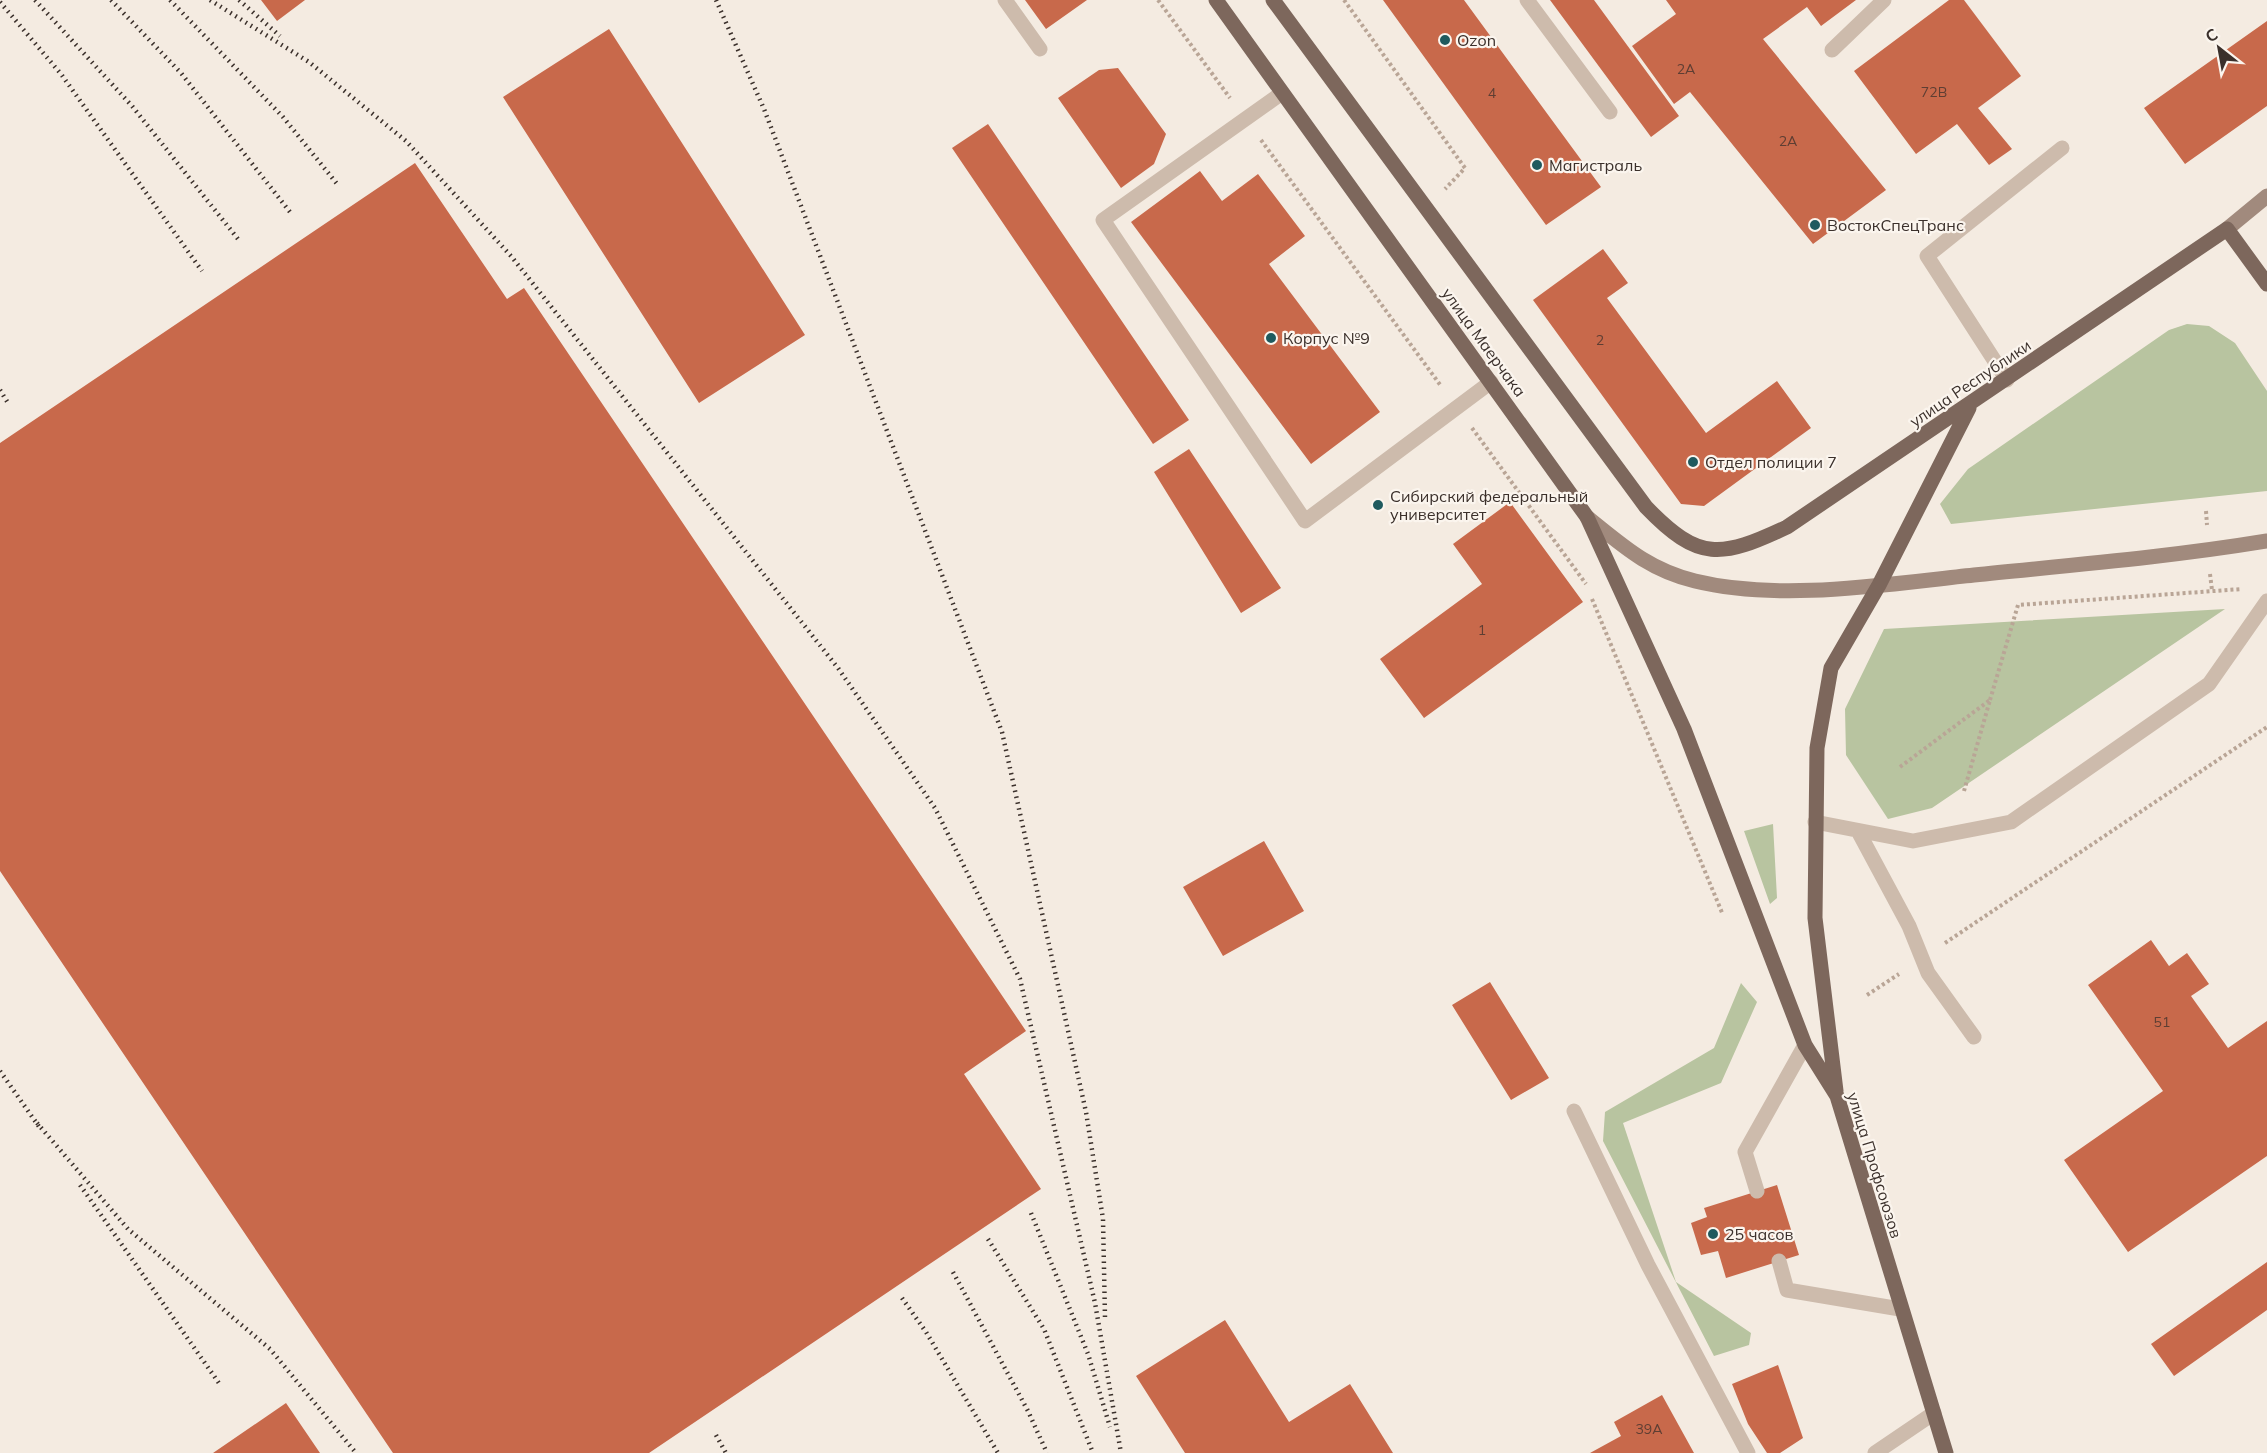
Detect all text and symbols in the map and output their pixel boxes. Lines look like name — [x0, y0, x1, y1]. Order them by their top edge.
north arrow — [2189, 18, 2249, 78]
text: С — [2201, 24, 2221, 47]
place label: Ozon — [1457, 30, 1496, 50]
marker: Ozon — [1438, 33, 1452, 47]
house number: 2А — [1677, 60, 1696, 78]
house number: 72В — [1921, 83, 1947, 101]
house number: 4 — [1488, 84, 1497, 102]
house number: 2А — [1779, 132, 1798, 150]
place label: Магистраль — [1549, 155, 1642, 175]
marker: Магистраль — [1530, 158, 1544, 172]
place label: ВостокСпецТранс — [1827, 215, 1964, 235]
marker: ВостокСпецТранс — [1808, 218, 1822, 232]
street label: улица Маерчака — [1438, 284, 1530, 400]
place label: Корпус №9 — [1283, 328, 1370, 348]
marker: Корпус №9 — [1264, 331, 1278, 345]
house number: 2 — [1596, 331, 1604, 349]
street label: улица Республики — [1905, 335, 2035, 431]
place label: Отдел полиции 7 — [1705, 452, 1837, 472]
marker: Отдел полиции 7 — [1686, 455, 1700, 469]
place label: Сибирский федеральный университет — [1390, 486, 1588, 524]
marker: Сибирский федеральный университет — [1371, 498, 1385, 512]
house number: 1 — [1478, 621, 1486, 639]
house number: 51 — [2154, 1013, 2170, 1031]
street label: улица Профсоюзов — [1843, 1090, 1907, 1240]
place label: 25 часов — [1725, 1224, 1794, 1244]
marker: 25 часов — [1706, 1227, 1720, 1241]
house number: 39А — [1635, 1420, 1663, 1438]

